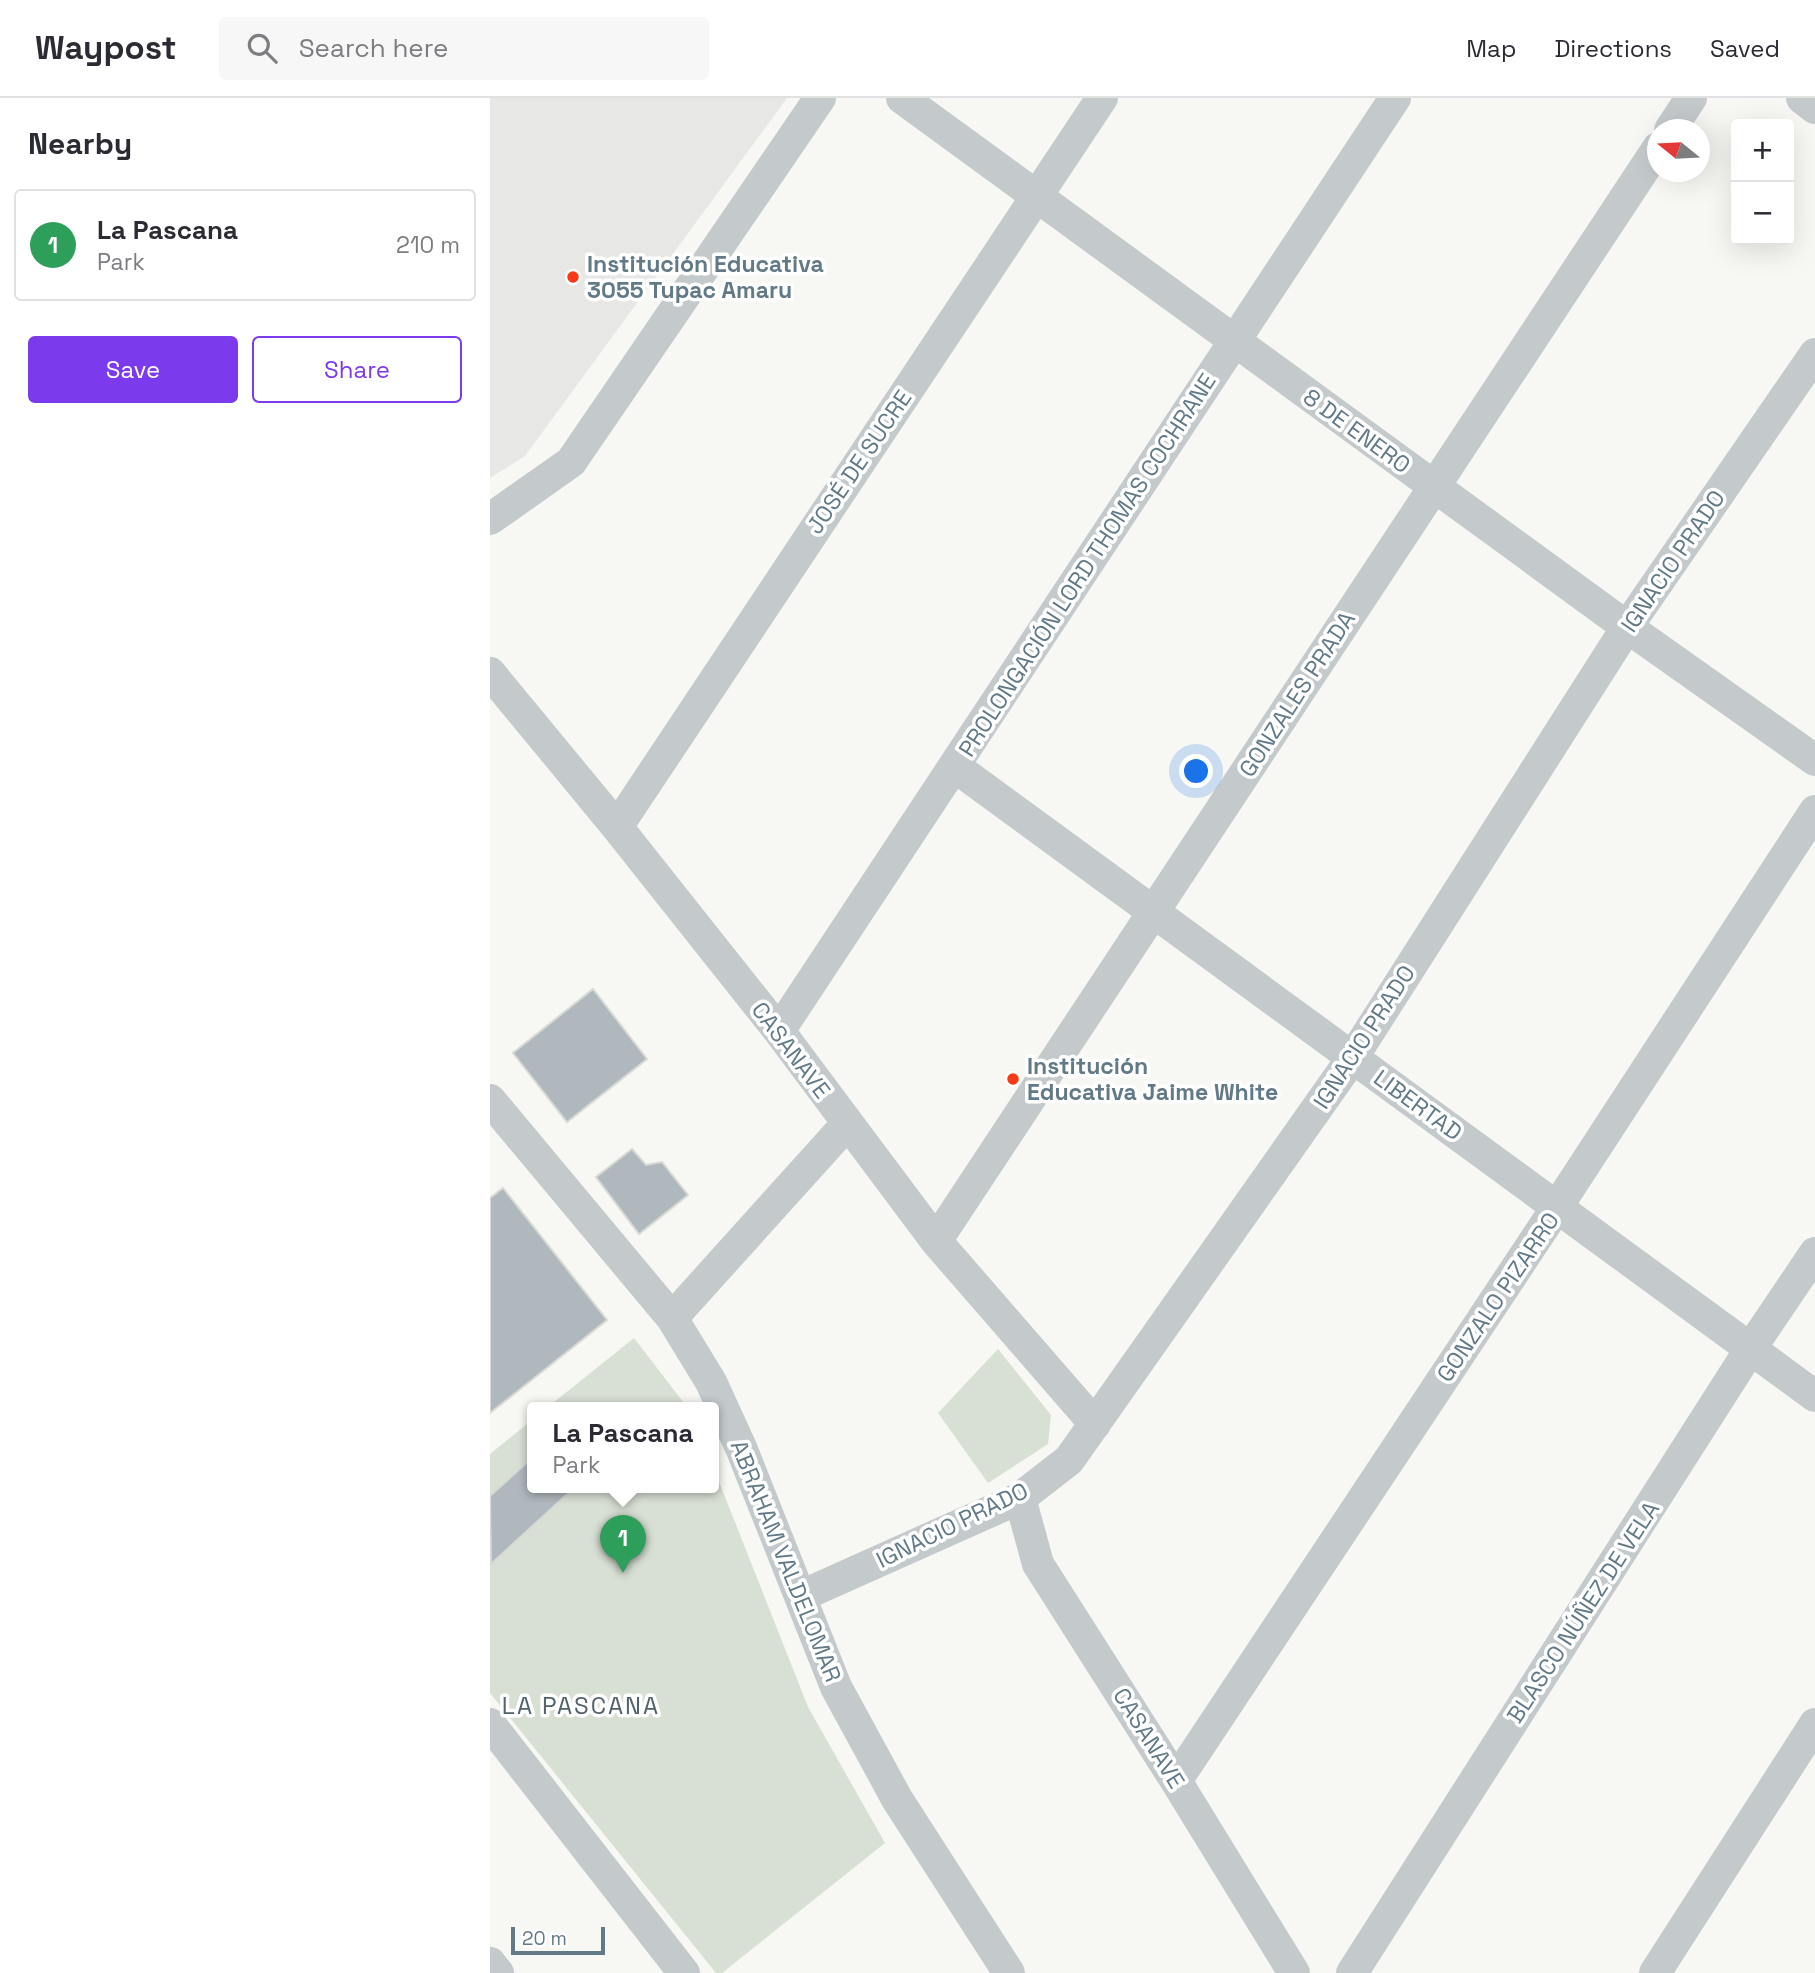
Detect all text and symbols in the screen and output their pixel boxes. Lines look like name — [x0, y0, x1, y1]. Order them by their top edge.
search box — [219, 17, 709, 80]
text: Waypost — [35, 27, 177, 69]
icon: search — [243, 29, 281, 67]
text: Search here — [299, 31, 448, 65]
text: Map — [1466, 33, 1516, 64]
text: Directions — [1554, 33, 1672, 64]
text: Saved — [1710, 33, 1780, 64]
north arrow — [1647, 119, 1710, 182]
map controls — [1731, 119, 1794, 245]
button: + — [1731, 119, 1794, 182]
text: Nearby — [28, 124, 132, 163]
button: − — [1731, 182, 1794, 245]
text: La Pascana — [97, 213, 238, 247]
text: 1 — [48, 230, 58, 260]
text: 210 m — [396, 230, 460, 260]
text: Park — [97, 247, 145, 277]
place label: Institución Educativa 3055 Tupac Amaru — [587, 249, 824, 305]
marker: Institución Educativa 3055 Tupac Amaru — [565, 269, 581, 285]
button: Save — [28, 336, 238, 403]
button: Share — [252, 336, 462, 403]
street label: PROLONGACIÓN LORD THOMAS COCHRANE — [952, 368, 1222, 762]
street label: 8 DE ENERO — [1297, 382, 1417, 480]
street label: JOSÉ DE SUCRE — [800, 384, 918, 540]
street label: IGNACIO PRADO — [1614, 484, 1732, 638]
street label: GONZALES PRADA — [1232, 606, 1362, 782]
your location — [1179, 754, 1213, 788]
street label: IGNACIO PRADO — [1306, 959, 1422, 1115]
street label: CASANAVE — [745, 996, 837, 1104]
place label: Institución Educativa Jaime White — [1027, 1051, 1278, 1107]
street label: LIBERTAD — [1368, 1063, 1468, 1147]
marker: Institución Educativa Jaime White — [1005, 1071, 1021, 1087]
street label: GONZALO PIZARRO — [1430, 1206, 1566, 1388]
popup — [527, 1402, 719, 1493]
text: La Pascana — [552, 1416, 694, 1450]
street label: ABRAHAM VALDELOMAR — [724, 1436, 848, 1686]
text: Park — [552, 1450, 600, 1480]
street label: IGNACIO PRADO — [871, 1475, 1033, 1575]
street label: BLASCO NÚÑEZ DE VELA — [1500, 1495, 1666, 1729]
pin: 1 — [600, 1515, 646, 1573]
street label: CASANAVE — [1106, 1682, 1192, 1794]
district label: LA PASCANA — [502, 1690, 660, 1721]
scale bar — [511, 1924, 606, 1956]
text: 20 m — [522, 1926, 567, 1951]

